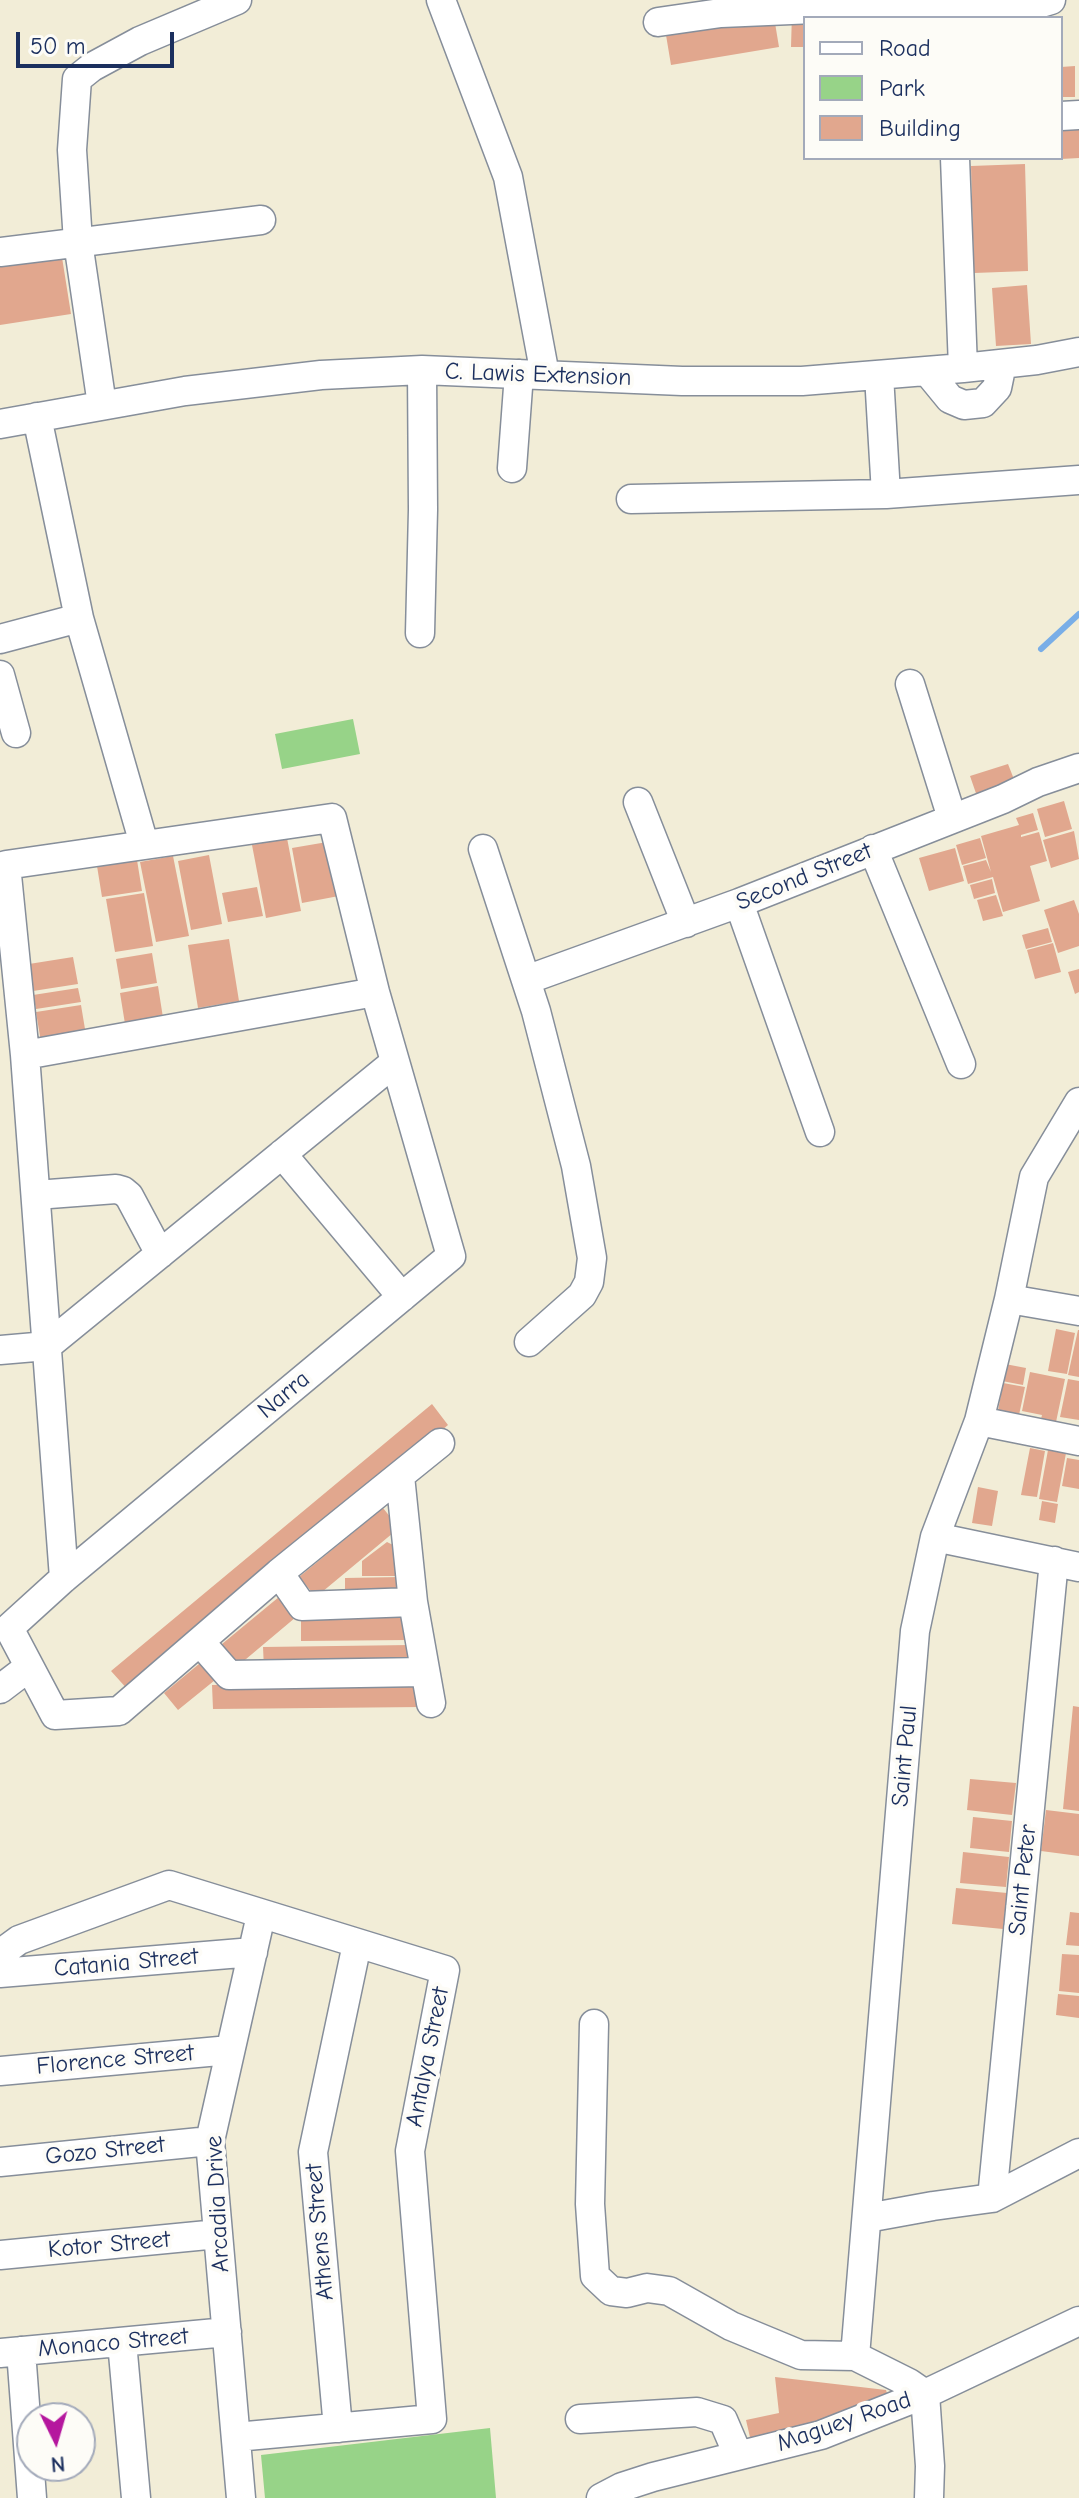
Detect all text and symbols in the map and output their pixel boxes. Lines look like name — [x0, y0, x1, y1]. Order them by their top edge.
scale bar — [20, 16, 178, 66]
legend — [803, 16, 1063, 160]
text: 50 m — [30, 32, 86, 60]
text: Road — [879, 34, 931, 62]
text: Park — [879, 74, 925, 102]
text: Building — [879, 114, 961, 142]
street label: C. Lawis Extension — [444, 357, 632, 393]
street label: Second Street — [732, 837, 876, 917]
street label: Narra — [252, 1365, 316, 1425]
street label: Saint Paul — [886, 1704, 924, 1808]
street label: Saint Peter — [1003, 1823, 1043, 1937]
street label: Catania Street — [53, 1942, 199, 1984]
street label: Antalya Street — [400, 1985, 456, 2129]
street label: Florence Street — [35, 2039, 195, 2081]
street label: Gozo Street — [44, 2130, 166, 2172]
street label: Arcadia Drive — [200, 2135, 236, 2273]
street label: Athens Street — [300, 2162, 340, 2302]
street label: Kotor Street — [47, 2225, 171, 2265]
street label: Monaco Street — [37, 2322, 189, 2364]
street label: Maguey Road — [773, 2386, 915, 2458]
north arrow — [16, 2402, 96, 2482]
text: N — [50, 2450, 66, 2477]

